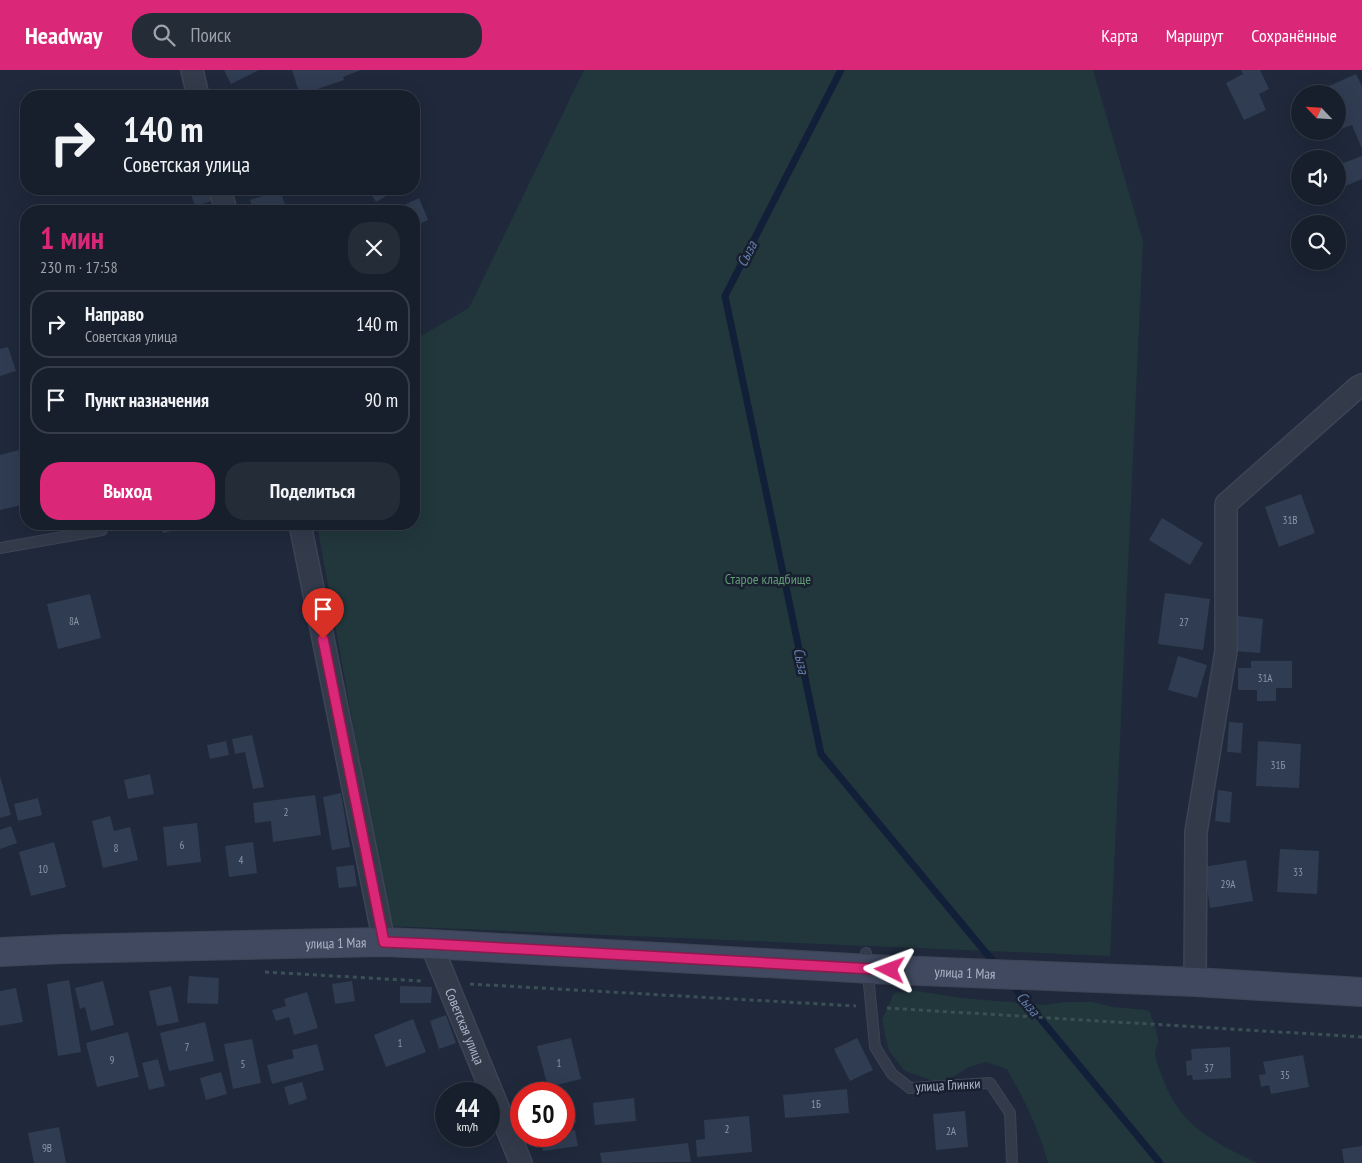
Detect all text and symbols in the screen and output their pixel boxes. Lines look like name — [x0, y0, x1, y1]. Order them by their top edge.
search box — [132, 13, 482, 58]
text: Headway — [25, 20, 102, 51]
icon: search — [150, 21, 178, 49]
text: Поиск — [190, 23, 231, 47]
text: Карта — [1101, 24, 1138, 47]
text: Маршрут — [1166, 24, 1223, 47]
text: Сохранённые — [1251, 24, 1337, 47]
north arrow — [1291, 85, 1346, 140]
map controls — [1291, 85, 1346, 270]
text: 140 m — [123, 106, 204, 152]
icon: right — [40, 110, 105, 175]
text: Советская улица — [123, 150, 250, 178]
button: sound — [1291, 150, 1346, 205]
button: search — [1291, 215, 1346, 270]
text: 1 мин — [40, 218, 104, 257]
button: close — [348, 222, 400, 274]
water label: Сыза — [732, 237, 761, 270]
text: 230 m · 17:58 — [40, 257, 118, 277]
text: Направо — [85, 302, 144, 326]
icon: right — [42, 310, 70, 338]
text: 140 m — [356, 312, 398, 336]
text: Советская улица — [85, 326, 177, 346]
icon: arrive — [42, 386, 70, 414]
text: Пункт назначения — [85, 388, 209, 412]
text: 90 m — [365, 388, 398, 412]
button: Выход — [40, 462, 215, 520]
button: Поделиться — [225, 462, 400, 520]
house number: 31В — [1282, 513, 1298, 527]
park label: Старое кладбище — [725, 570, 811, 588]
pin — [302, 588, 344, 639]
icon: arrive — [309, 595, 337, 623]
house number: 8А — [69, 614, 80, 628]
house number: 27 — [1179, 615, 1189, 629]
water label: Сыза — [789, 646, 814, 677]
house number: 31А — [1257, 671, 1273, 685]
house number: 31Б — [1271, 758, 1286, 772]
house number: 2 — [284, 805, 289, 819]
house number: 6 — [180, 838, 185, 852]
house number: 8 — [114, 841, 119, 855]
house number: 4 — [239, 853, 244, 867]
house number: 10 — [38, 862, 48, 876]
house number: 33 — [1293, 865, 1303, 879]
house number: 29А — [1220, 877, 1236, 891]
street label: улица 1 Мая — [305, 933, 367, 953]
position arrow — [863, 943, 915, 995]
street label: улица 1 Мая — [934, 963, 996, 983]
street label: Советская улица — [441, 985, 489, 1067]
water label: Сыза — [1013, 988, 1045, 1021]
house number: 1 — [398, 1036, 403, 1050]
house number: 7 — [185, 1040, 190, 1054]
house number: 9 — [110, 1053, 115, 1067]
house number: 1 — [557, 1056, 562, 1070]
house number: 5 — [241, 1057, 246, 1071]
house number: 37 — [1204, 1061, 1214, 1075]
house number: 35 — [1280, 1068, 1290, 1082]
street label: улица Глинки — [915, 1074, 981, 1096]
speed limit sign: 50 — [510, 1082, 575, 1147]
text: 44 — [456, 1092, 479, 1124]
house number: 1Б — [811, 1097, 821, 1111]
text: km/h — [457, 1119, 478, 1134]
house number: 2 — [725, 1122, 730, 1136]
house number: 2А — [946, 1124, 957, 1138]
house number: 9В — [42, 1141, 52, 1155]

